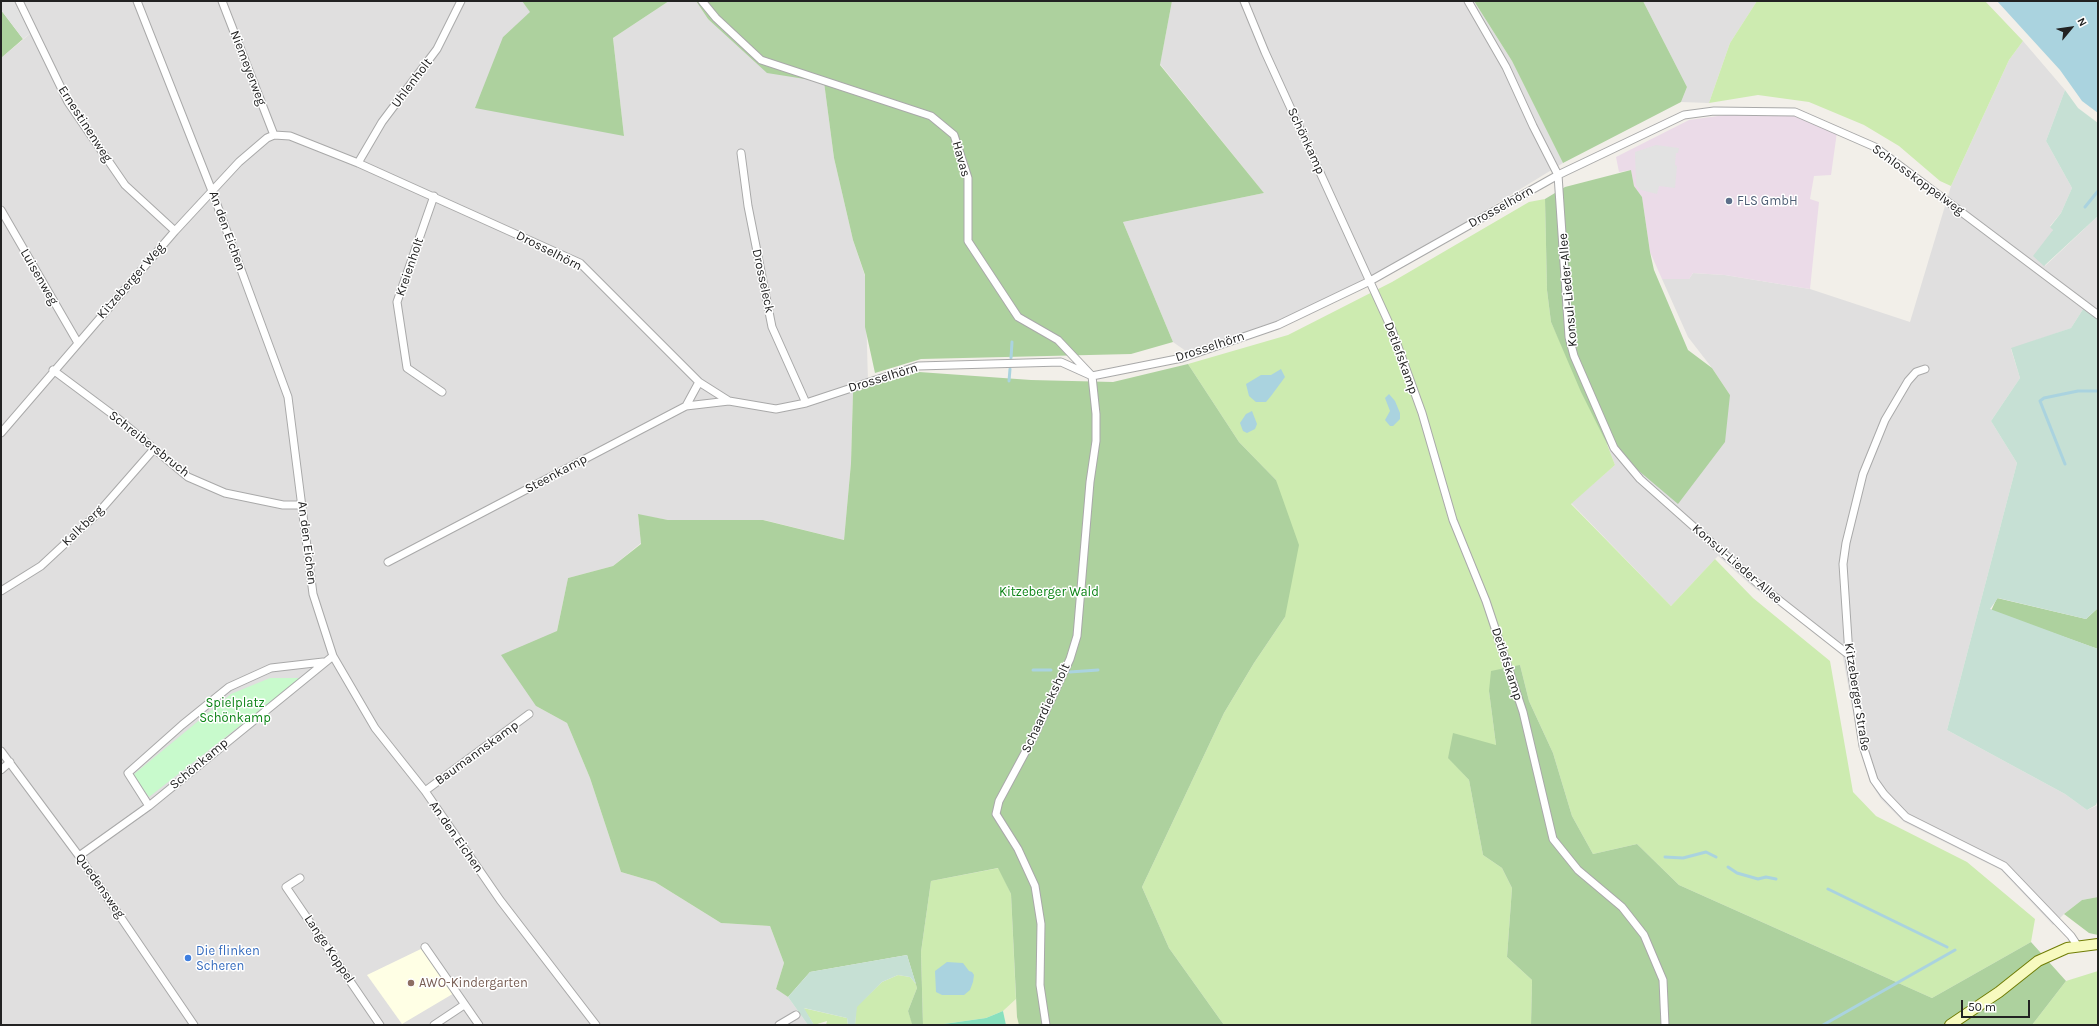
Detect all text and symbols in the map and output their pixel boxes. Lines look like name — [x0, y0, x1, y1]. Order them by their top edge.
north arrow — [2051, 8, 2091, 48]
text: N — [2074, 15, 2090, 29]
street label: Niemeyerweg — [227, 28, 269, 108]
street label: Uhlenholt — [388, 55, 436, 111]
street label: Ernestinenweg — [55, 83, 115, 165]
street label: Schönkamp — [1284, 105, 1328, 177]
street label: Havas — [948, 139, 974, 179]
street label: Schlosskoppelweg — [1869, 141, 1967, 219]
street label: Drosselhörn — [1466, 183, 1536, 231]
street label: An den Eichen — [205, 189, 249, 273]
place label: FLS GmbH — [1737, 193, 1798, 209]
marker: FLS GmbH — [1724, 196, 1734, 206]
street label: Drosselhörn — [513, 228, 585, 274]
street label: Konsul-Lieder-Allee — [1555, 233, 1581, 347]
street label: Kreienholt — [393, 236, 427, 298]
street label: Kitzeberger Weg — [94, 240, 168, 322]
street label: Luisenweg — [17, 246, 61, 308]
street label: Drosseleck — [749, 248, 777, 314]
street label: Detlefskamp — [1381, 320, 1421, 396]
street label: Drosselhörn — [1173, 328, 1247, 366]
street label: Drosselhörn — [846, 360, 920, 396]
street label: Schreibersbruch — [105, 408, 193, 480]
street label: Steenkamp — [522, 451, 590, 497]
street label: An den Eichen — [294, 500, 320, 586]
street label: Kalkberg — [59, 502, 107, 550]
street label: Konsul-Lieder-Allee — [1689, 521, 1785, 607]
park label: Kitzeberger Wald — [999, 584, 1099, 600]
street label: Detlefskamp — [1488, 626, 1526, 702]
street label: Kitzeberger Straße — [1841, 642, 1873, 752]
street label: Schaardieksholt — [1018, 661, 1074, 755]
park label: Spielplatz Schönkamp — [199, 695, 271, 726]
street label: Baumannskamp — [432, 718, 522, 788]
street label: Schönkamp — [167, 735, 231, 793]
street label: An den Eichen — [426, 798, 486, 876]
street label: Quedensweg — [72, 851, 128, 921]
street label: Lange Koppel — [301, 912, 357, 986]
place label: Die flinken Scheren — [196, 943, 260, 974]
marker: Die flinken Scheren — [183, 953, 193, 963]
place label: AWO-Kindergarten — [419, 975, 528, 991]
marker: AWO-Kindergarten — [406, 978, 416, 988]
scale bar — [1963, 992, 2032, 1018]
text: 50 m — [1968, 1000, 1996, 1014]

